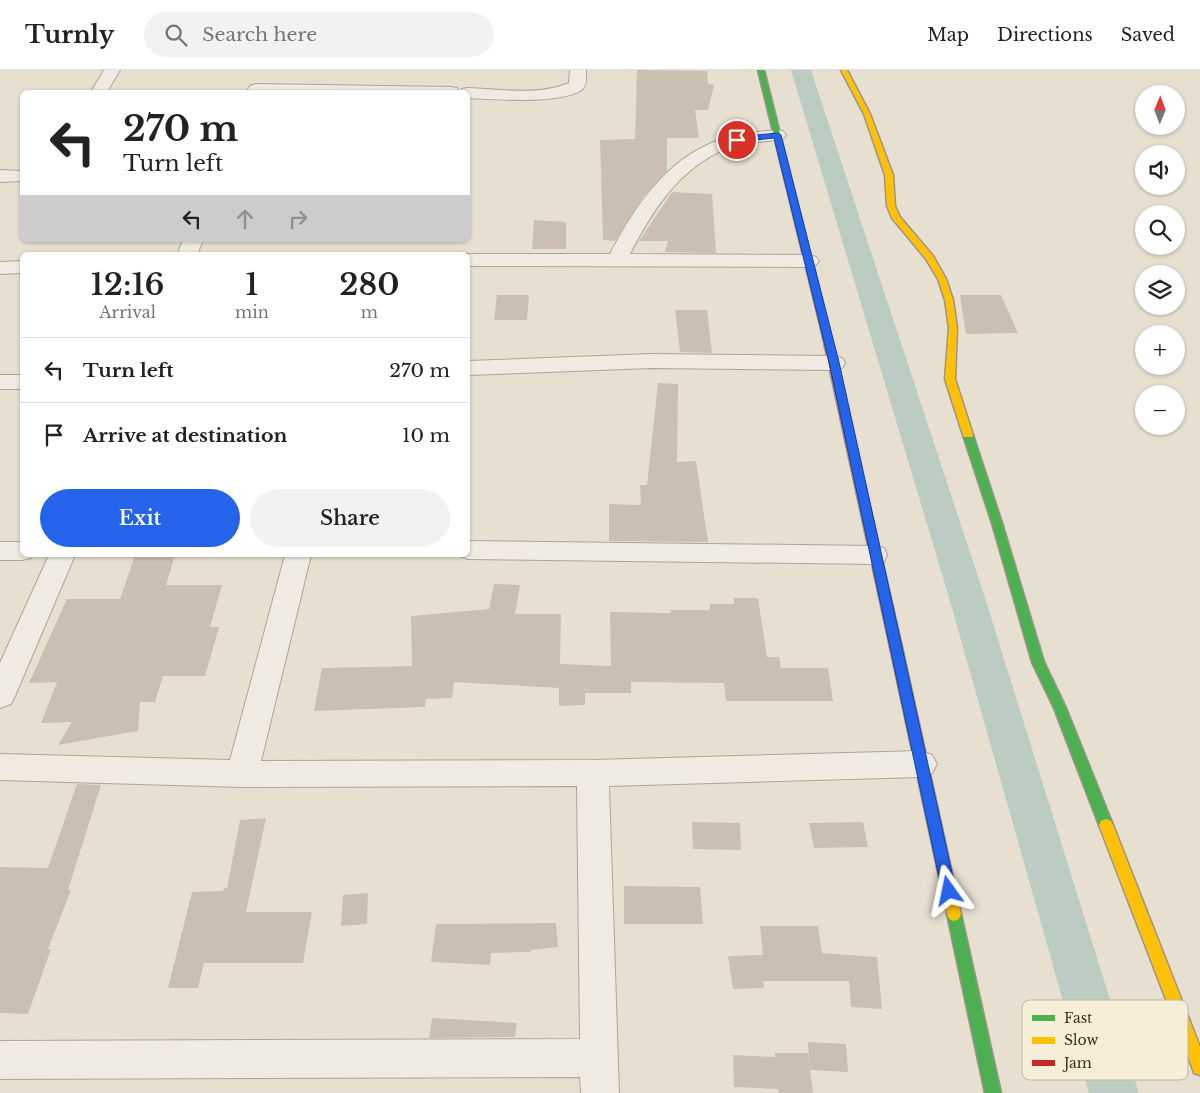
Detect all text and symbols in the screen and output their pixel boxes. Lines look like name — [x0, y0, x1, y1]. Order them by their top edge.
search box — [144, 12, 494, 57]
text: Turnly — [25, 20, 114, 49]
icon: search — [162, 21, 190, 49]
text: Search here — [202, 23, 317, 46]
text: Map — [927, 24, 969, 46]
text: Directions — [997, 24, 1093, 46]
text: Saved — [1121, 24, 1175, 46]
north arrow — [1135, 85, 1185, 135]
map controls — [1135, 85, 1185, 435]
text: 270 m — [123, 107, 238, 150]
icon: left — [40, 110, 105, 175]
pin — [716, 119, 758, 161]
icon: arrive — [723, 126, 751, 154]
button: sound — [1135, 145, 1185, 195]
text: Turn left — [123, 150, 223, 177]
icon: left — [178, 205, 206, 233]
icon: ahead — [231, 205, 259, 233]
icon: right — [284, 205, 312, 233]
button: search — [1135, 205, 1185, 255]
button: layers — [1135, 265, 1185, 315]
text: 12:16 — [91, 266, 165, 303]
text: 1 — [245, 266, 258, 303]
text: 280 — [339, 266, 399, 303]
text: Arrival — [99, 302, 156, 322]
text: min — [235, 302, 269, 322]
text: m — [361, 302, 378, 322]
button: + — [1135, 325, 1185, 375]
icon: left — [40, 356, 68, 384]
text: Turn left — [83, 359, 174, 382]
text: 270 m — [389, 359, 450, 382]
button: − — [1135, 385, 1185, 435]
icon: arrive — [40, 421, 68, 449]
text: Arrive at destination — [83, 424, 287, 447]
text: 10 m — [402, 424, 450, 447]
button: Exit — [40, 489, 240, 547]
button: Share — [250, 489, 450, 547]
position arrow — [922, 864, 974, 916]
legend — [1022, 1000, 1188, 1080]
text: Fast — [1064, 1009, 1093, 1027]
text: Slow — [1064, 1031, 1098, 1049]
text: Jam — [1062, 1054, 1092, 1072]

